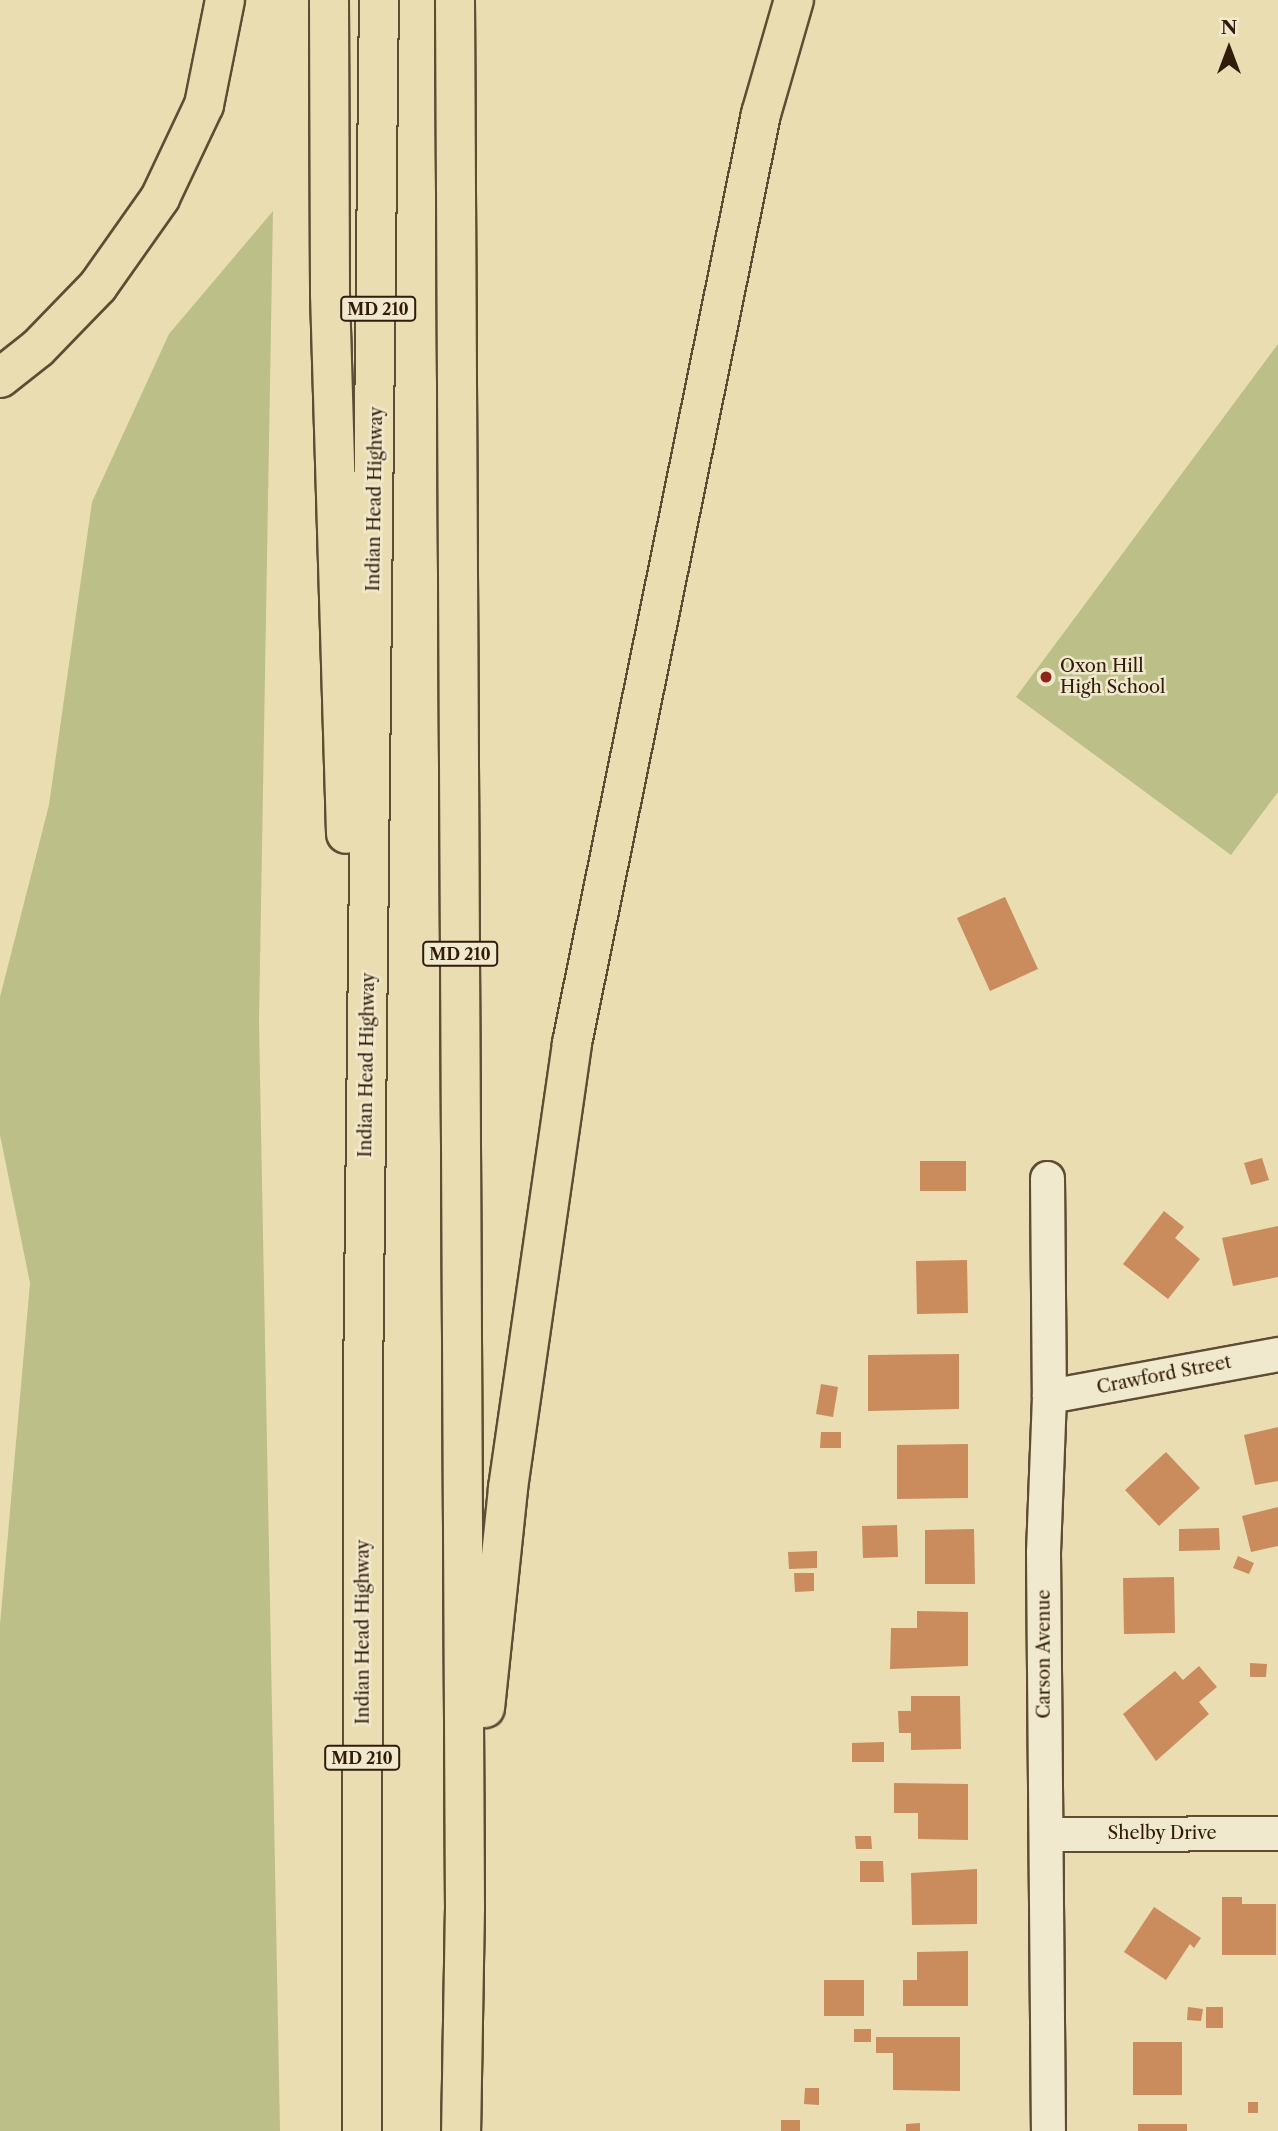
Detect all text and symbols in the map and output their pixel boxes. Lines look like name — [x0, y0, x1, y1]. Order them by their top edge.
north arrow — [1194, 14, 1264, 84]
text: N — [1221, 16, 1237, 39]
road number: MD 210 — [340, 296, 416, 322]
street label: Indian Head Highway — [363, 406, 387, 592]
place label: Oxon Hill High School — [1060, 656, 1165, 698]
marker: Oxon Hill High School — [1038, 669, 1054, 685]
road number: MD 210 — [421, 942, 498, 966]
street label: Indian Head Highway — [355, 972, 379, 1158]
street label: Crawford Street — [1095, 1351, 1233, 1399]
street label: Indian Head Highway — [352, 1539, 374, 1725]
street label: Carson Avenue — [1033, 1589, 1055, 1719]
road number: MD 210 — [324, 1746, 400, 1770]
street label: Shelby Drive — [1107, 1822, 1217, 1844]

